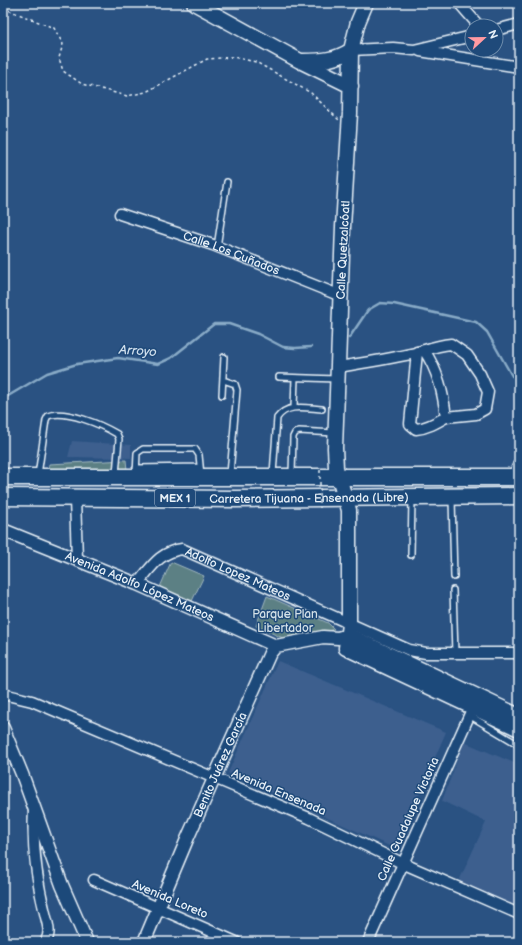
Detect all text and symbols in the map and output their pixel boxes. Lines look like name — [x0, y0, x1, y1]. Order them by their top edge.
north arrow — [464, 18, 504, 58]
text: N — [485, 28, 500, 41]
street label: Calle Quetzalcóatl — [333, 200, 354, 300]
street label: Calle Los Cuñados — [181, 229, 282, 279]
water label: Arroyo — [118, 342, 158, 360]
road number: MEX 1 — [155, 489, 195, 507]
street label: Carretera Tijuana - Ensenada (Libre) — [209, 490, 409, 507]
street label: Adolfo Lopez Mateos — [183, 544, 293, 604]
street label: Avenida Adolfo López Mateos — [63, 549, 216, 625]
park label: Parque Plan Libertador — [252, 607, 318, 636]
street label: Benito Juárez García — [191, 710, 251, 820]
street label: Calle Guadalupe Victoria — [374, 755, 443, 884]
street label: Avenida Ensenada — [229, 766, 329, 819]
street label: Avenida Loreto — [130, 877, 210, 922]

